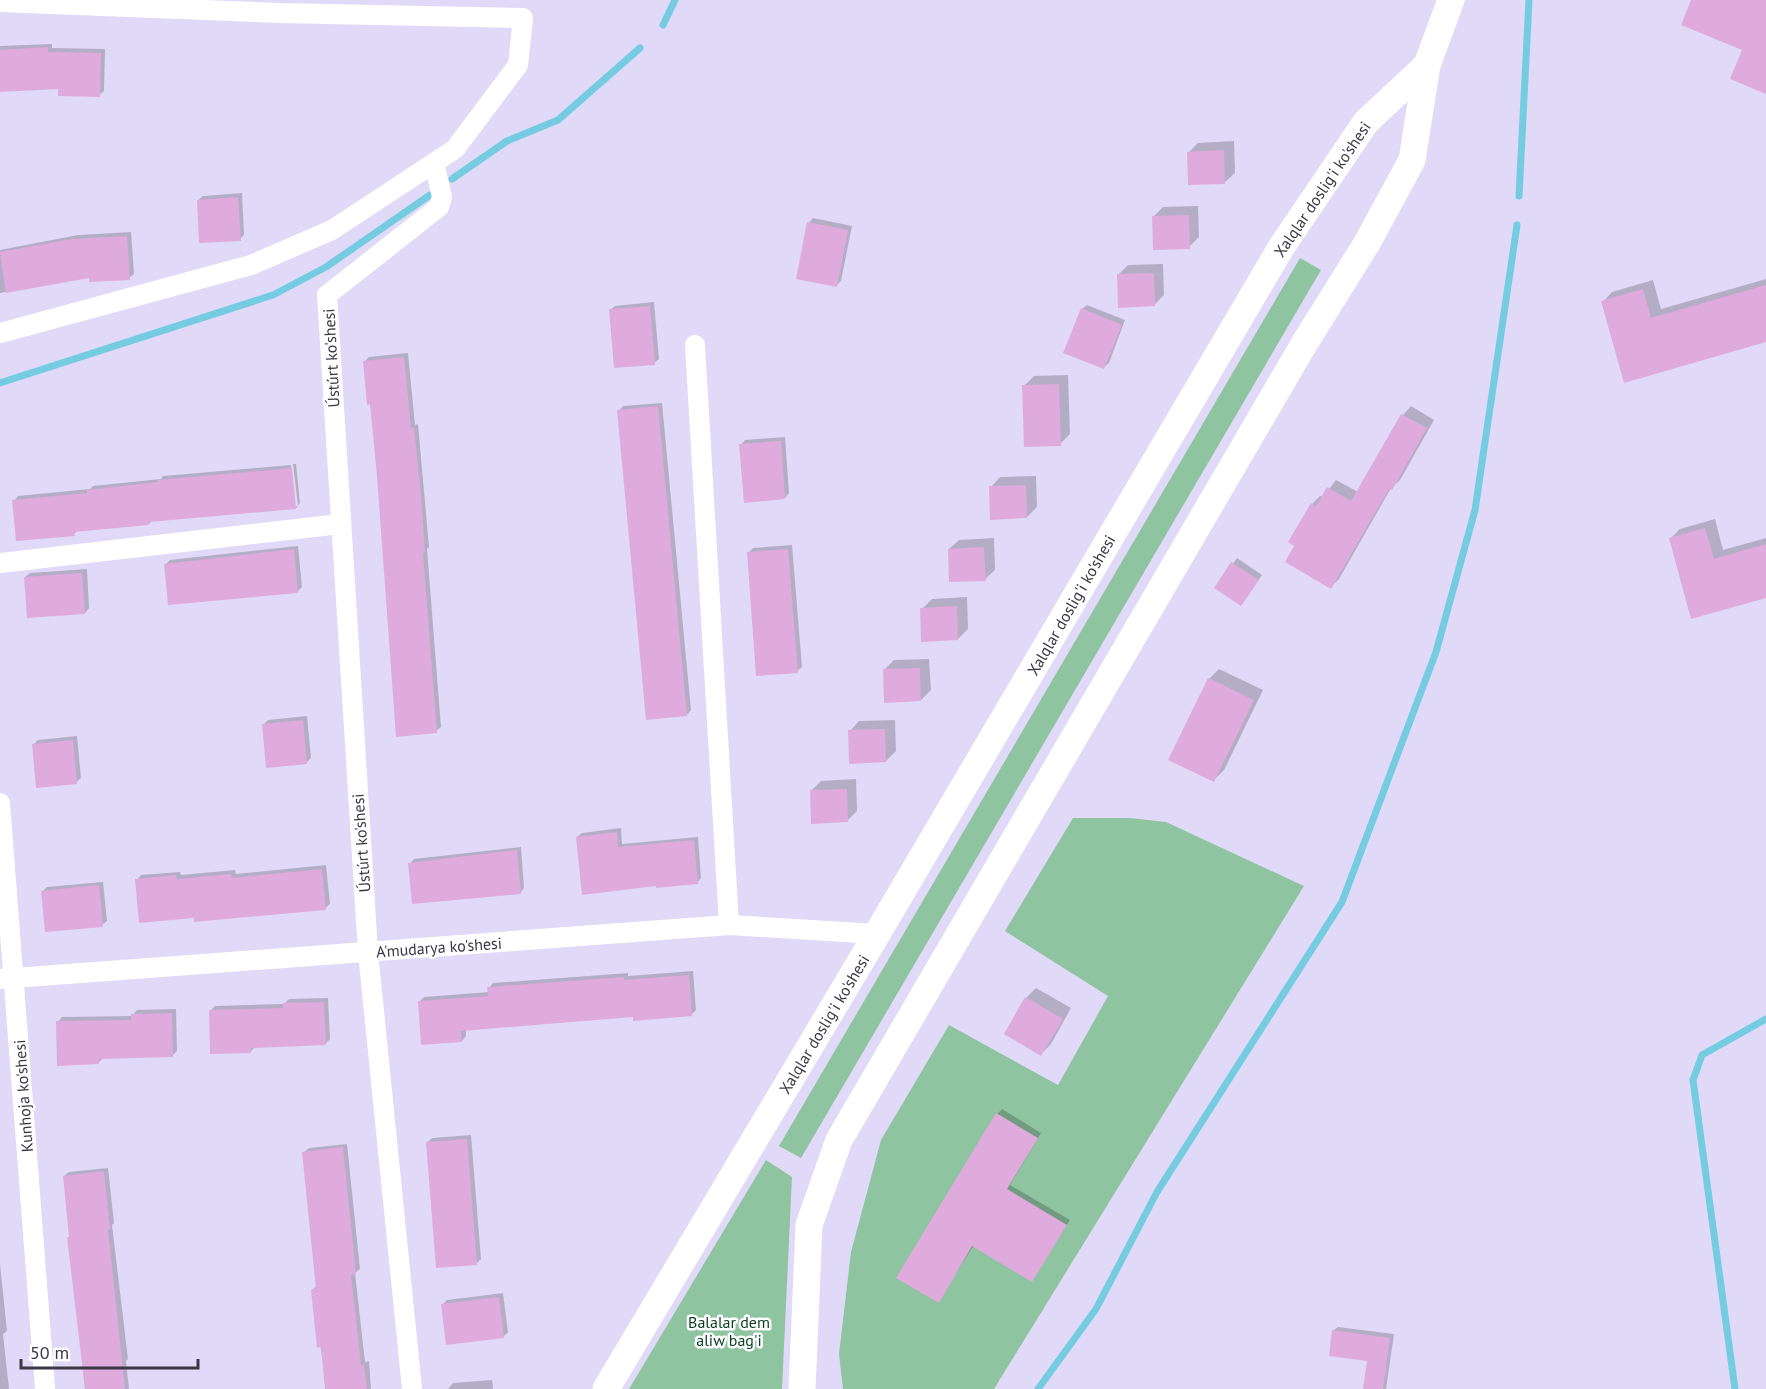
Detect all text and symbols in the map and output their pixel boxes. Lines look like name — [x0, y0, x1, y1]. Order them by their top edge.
street label: Xalqlar doslig'i ko'shesi — [1269, 118, 1375, 260]
street label: Ústúrt ko'shesi — [318, 308, 344, 408]
street label: Xalqlar doslig'i ko'shesi — [1023, 531, 1119, 679]
street label: Ústúrt ko'shesi — [348, 793, 374, 893]
street label: A'mudarya ko'shesi — [375, 933, 503, 961]
street label: Xalqlar doslig'i ko'shesi — [775, 951, 873, 1097]
street label: Kunhoja ko'shesi — [9, 1039, 37, 1153]
park label: Balalar dem aliw bag'i — [688, 1312, 770, 1350]
scale bar — [21, 1332, 198, 1370]
text: 50 m — [30, 1341, 69, 1364]

